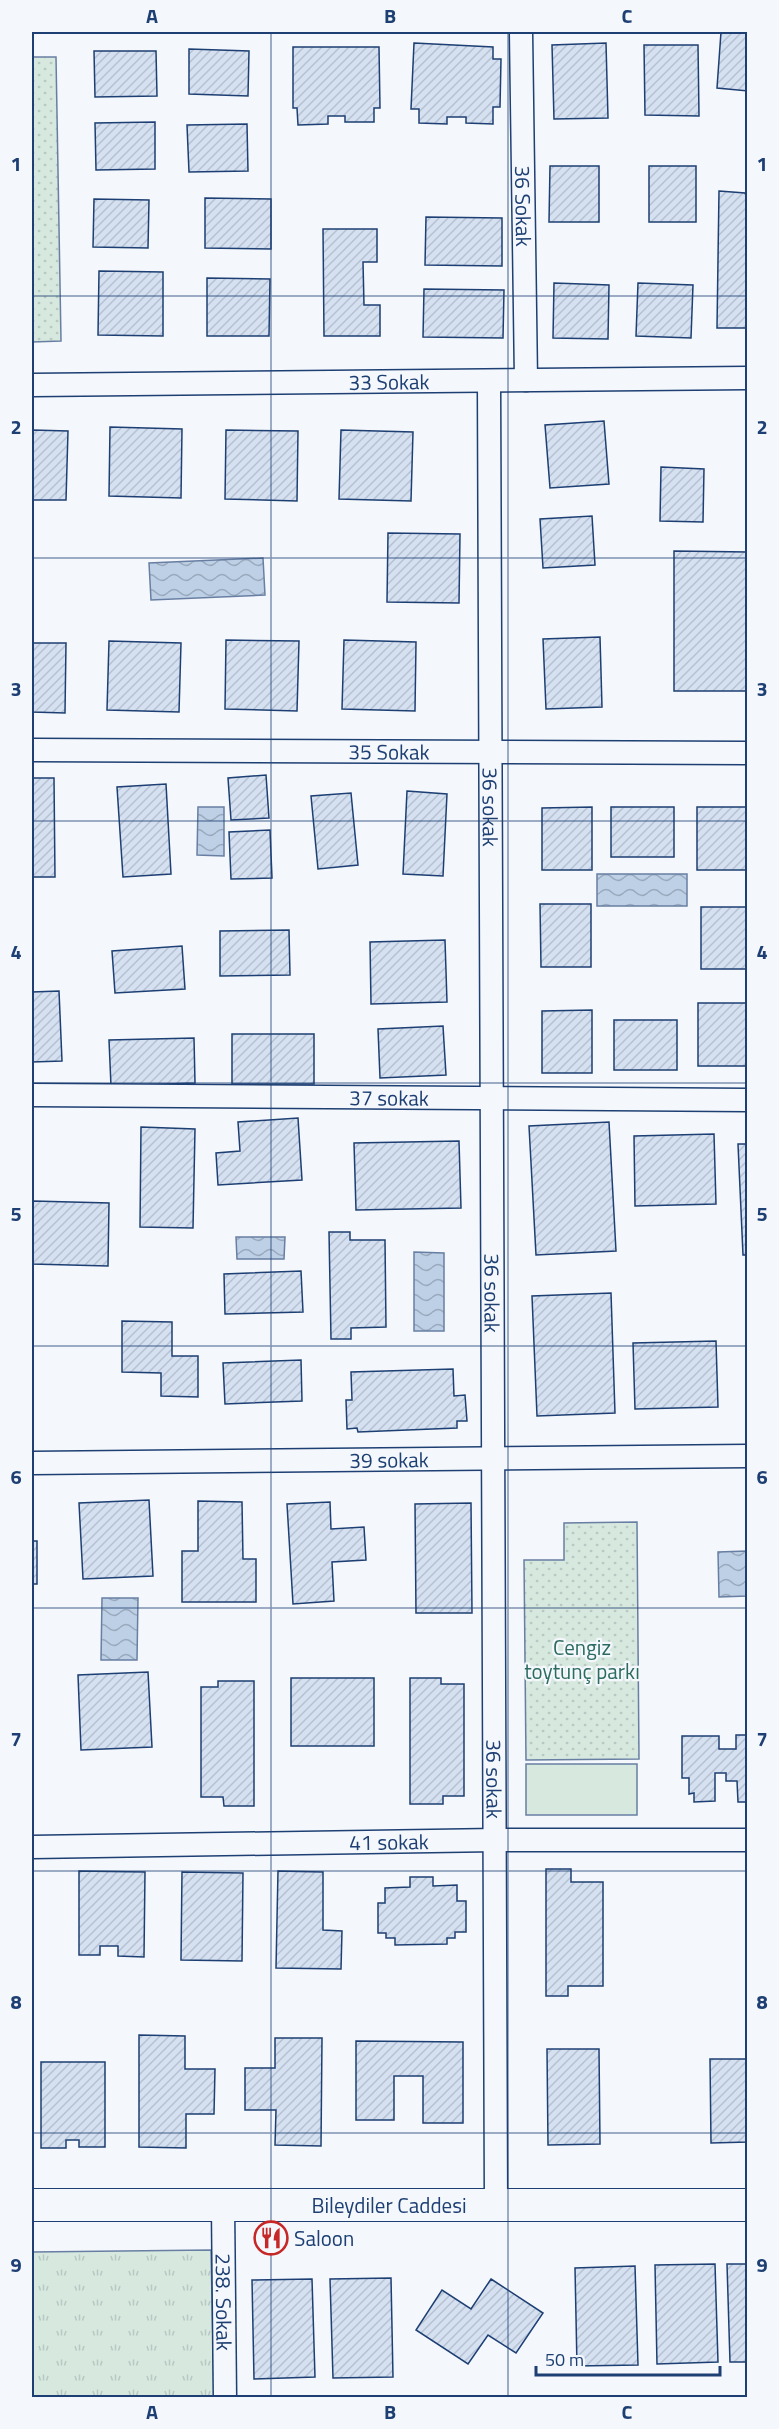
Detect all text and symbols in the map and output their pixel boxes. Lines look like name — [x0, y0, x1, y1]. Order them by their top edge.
text: A — [146, 0, 158, 31]
text: B — [384, 0, 396, 31]
text: C — [622, 0, 633, 31]
text: 1 — [10, 148, 22, 179]
text: 1 — [756, 148, 768, 179]
street label: 36 Sokak — [507, 165, 540, 247]
street label: 33 Sokak — [348, 365, 430, 398]
text: 2 — [10, 411, 22, 442]
text: 2 — [756, 411, 768, 442]
text: 3 — [10, 673, 22, 704]
text: 3 — [756, 673, 768, 704]
street label: 35 Sokak — [348, 735, 430, 768]
street label: 36 sokak — [474, 767, 507, 847]
text: 4 — [10, 936, 22, 967]
text: 4 — [756, 936, 768, 967]
street label: 37 sokak — [349, 1081, 429, 1114]
text: 5 — [10, 1198, 22, 1229]
text: 5 — [756, 1198, 768, 1229]
street label: 36 sokak — [476, 1253, 509, 1333]
street label: 39 sokak — [349, 1443, 429, 1476]
text: 6 — [10, 1461, 22, 1492]
text: 6 — [756, 1461, 768, 1492]
park label: Cengiz toytunç parkı — [524, 1631, 640, 1687]
text: 7 — [10, 1723, 22, 1754]
text: 7 — [756, 1723, 768, 1754]
street label: 36 sokak — [478, 1739, 511, 1819]
street label: 41 sokak — [349, 1825, 429, 1858]
text: 8 — [10, 1986, 22, 2017]
text: 8 — [756, 1986, 768, 2017]
street label: Bileydiler Caddesi — [311, 2189, 467, 2221]
restaurant icon: Saloon — [253, 2220, 289, 2256]
place label: Saloon — [294, 2222, 354, 2254]
text: 9 — [10, 2249, 22, 2280]
text: 9 — [756, 2249, 768, 2280]
street label: 238. Sokak — [207, 2253, 241, 2351]
scale bar — [536, 2339, 720, 2377]
text: 50 m — [545, 2346, 584, 2373]
text: A — [146, 2396, 158, 2427]
text: B — [384, 2396, 396, 2427]
text: C — [622, 2396, 633, 2427]

